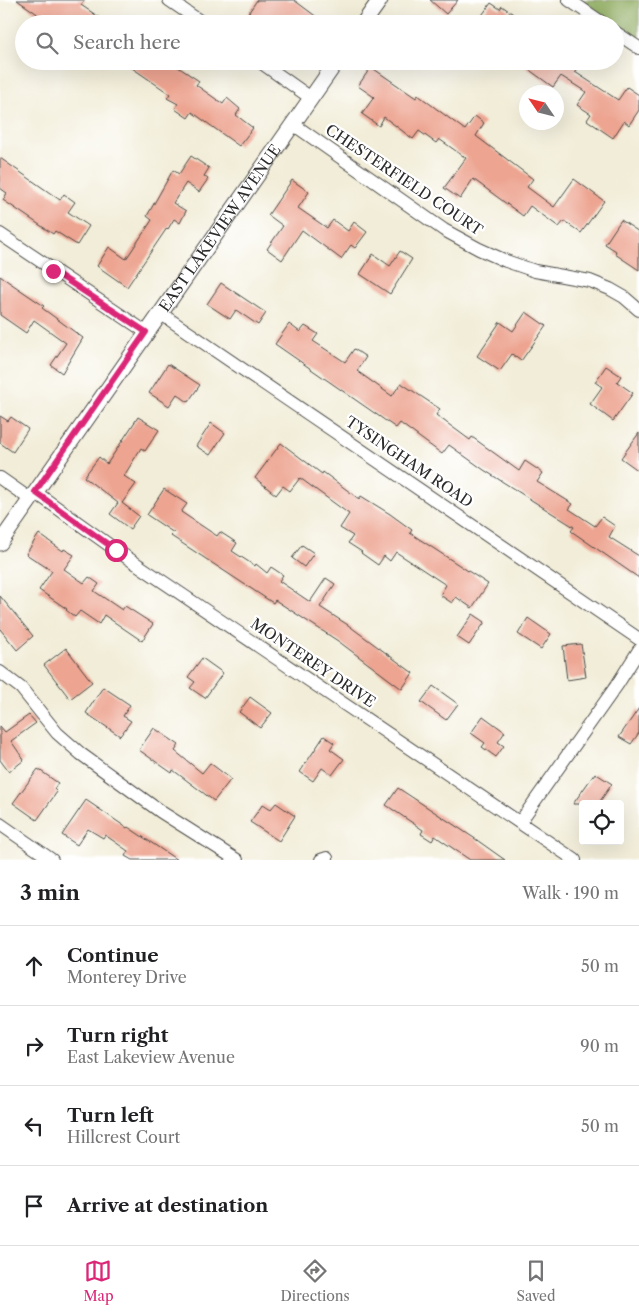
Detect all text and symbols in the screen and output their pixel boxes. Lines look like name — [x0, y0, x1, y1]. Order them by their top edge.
search box — [15, 15, 624, 70]
icon: search — [33, 29, 61, 57]
text: Search here — [73, 31, 181, 54]
north arrow — [519, 85, 564, 130]
street label: CHESTERFIELD COURT — [322, 120, 487, 240]
street label: EAST LAKEVIEW AVENUE — [155, 141, 285, 315]
route end — [42, 260, 65, 283]
street label: TYSINGHAM ROAD — [342, 412, 477, 511]
route start — [105, 539, 128, 562]
street label: MONTEREY DRIVE — [247, 614, 379, 711]
map controls — [579, 800, 624, 845]
button: locate — [579, 800, 624, 845]
text: 3 min — [20, 880, 80, 905]
text: Walk · 190 m — [522, 883, 619, 903]
text: Continue — [67, 944, 159, 967]
icon: ahead — [20, 952, 48, 980]
text: 50 m — [581, 956, 619, 976]
text: Monterey Drive — [67, 967, 187, 987]
text: Turn right — [67, 1024, 168, 1047]
icon: right — [20, 1032, 48, 1060]
text: 90 m — [580, 1036, 619, 1056]
text: East Lakeview Avenue — [67, 1047, 235, 1067]
text: Turn left — [67, 1104, 154, 1127]
icon: left — [20, 1112, 48, 1140]
text: 50 m — [581, 1116, 619, 1136]
text: Hillcrest Court — [67, 1127, 180, 1147]
icon: arrive — [20, 1192, 48, 1220]
text: Arrive at destination — [67, 1194, 268, 1217]
tab: Map — [83, 1257, 114, 1305]
tab: Directions — [280, 1257, 350, 1305]
tab: Saved — [517, 1257, 555, 1305]

